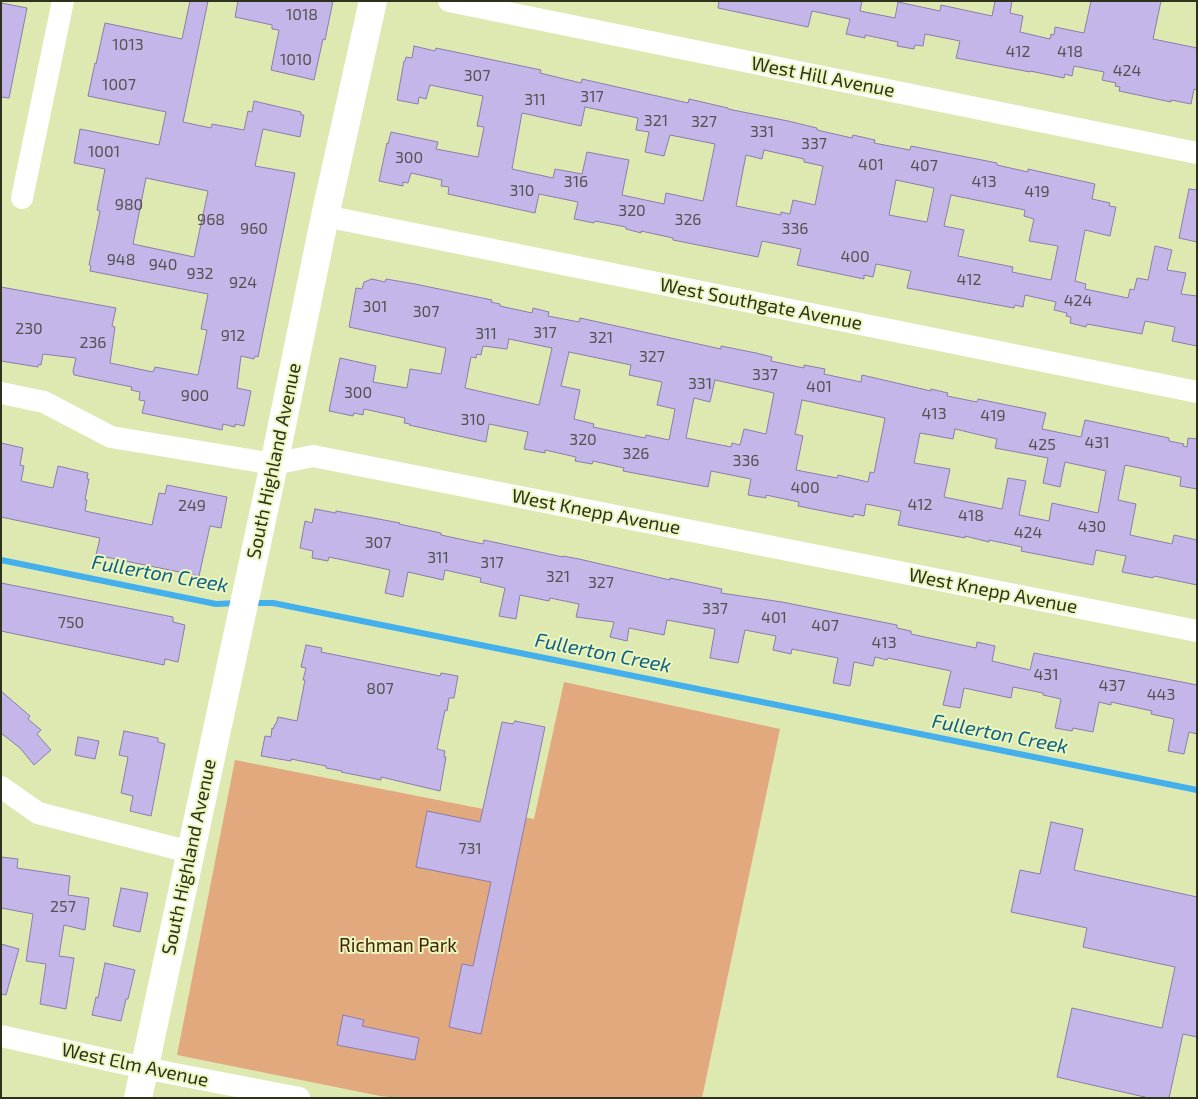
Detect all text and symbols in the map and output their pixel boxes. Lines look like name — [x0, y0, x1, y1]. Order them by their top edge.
house number: 1018 — [286, 5, 318, 25]
house number: 1013 — [112, 35, 144, 55]
house number: 412 — [1005, 42, 1031, 62]
house number: 418 — [1057, 42, 1083, 62]
house number: 1010 — [280, 50, 312, 70]
street label: West Hill Avenue — [749, 52, 897, 102]
house number: 424 — [1113, 61, 1141, 81]
house number: 307 — [464, 66, 490, 86]
house number: 1007 — [102, 75, 136, 95]
house number: 317 — [580, 87, 604, 107]
house number: 311 — [524, 90, 546, 110]
house number: 321 — [644, 111, 668, 131]
house number: 327 — [691, 112, 717, 132]
house number: 331 — [750, 122, 774, 142]
house number: 337 — [801, 134, 827, 154]
house number: 1001 — [88, 142, 120, 162]
house number: 300 — [395, 148, 423, 168]
house number: 401 — [858, 155, 884, 175]
house number: 407 — [910, 156, 938, 176]
house number: 316 — [564, 172, 588, 192]
house number: 413 — [971, 172, 997, 192]
house number: 310 — [510, 181, 534, 201]
house number: 419 — [1024, 182, 1050, 202]
house number: 980 — [115, 195, 143, 215]
house number: 320 — [618, 201, 646, 221]
house number: 968 — [197, 210, 225, 230]
house number: 326 — [674, 210, 702, 230]
house number: 960 — [240, 219, 268, 239]
house number: 336 — [782, 219, 808, 239]
house number: 400 — [840, 247, 870, 267]
house number: 948 — [107, 250, 135, 270]
house number: 940 — [149, 255, 177, 275]
house number: 932 — [186, 264, 214, 284]
house number: 412 — [956, 270, 982, 290]
house number: 924 — [229, 273, 257, 293]
street label: West Southgate Avenue — [658, 273, 864, 335]
house number: 424 — [1064, 291, 1092, 311]
house number: 301 — [363, 297, 387, 317]
house number: 307 — [413, 302, 439, 322]
house number: 230 — [15, 319, 43, 339]
house number: 317 — [533, 323, 557, 343]
house number: 311 — [475, 324, 497, 344]
house number: 912 — [221, 326, 245, 346]
house number: 321 — [589, 328, 613, 348]
house number: 236 — [79, 333, 107, 353]
house number: 327 — [639, 347, 665, 367]
street label: South Highland Avenue — [242, 361, 306, 561]
house number: 337 — [752, 365, 778, 385]
house number: 331 — [688, 374, 712, 394]
house number: 401 — [806, 377, 832, 397]
house number: 300 — [344, 383, 372, 403]
house number: 900 — [181, 386, 209, 406]
house number: 413 — [921, 404, 947, 424]
house number: 419 — [980, 406, 1006, 426]
house number: 310 — [461, 410, 485, 430]
house number: 320 — [569, 430, 597, 450]
house number: 431 — [1084, 433, 1110, 453]
house number: 425 — [1028, 435, 1056, 455]
house number: 326 — [622, 444, 650, 464]
house number: 336 — [733, 451, 759, 471]
house number: 400 — [790, 478, 820, 498]
street label: West Knepp Avenue — [510, 484, 682, 540]
house number: 412 — [907, 495, 933, 515]
house number: 249 — [178, 496, 206, 516]
house number: 418 — [958, 506, 984, 526]
house number: 430 — [1078, 517, 1106, 537]
house number: 424 — [1014, 523, 1042, 543]
house number: 307 — [365, 533, 391, 553]
house number: 311 — [427, 548, 449, 568]
water label: Fullerton Creek — [90, 550, 230, 598]
house number: 317 — [480, 553, 504, 573]
street label: West Knepp Avenue — [907, 563, 1079, 619]
house number: 321 — [546, 567, 570, 587]
house number: 327 — [588, 573, 614, 593]
house number: 337 — [702, 599, 728, 619]
house number: 401 — [761, 608, 787, 628]
house number: 750 — [58, 613, 84, 633]
house number: 407 — [811, 616, 839, 636]
water label: Fullerton Creek — [533, 628, 673, 678]
house number: 413 — [871, 633, 897, 653]
house number: 431 — [1033, 665, 1059, 685]
house number: 437 — [1099, 676, 1125, 696]
house number: 807 — [366, 679, 394, 699]
house number: 443 — [1147, 685, 1175, 705]
water label: Fullerton Creek — [930, 709, 1070, 759]
street label: South Highland Avenue — [157, 757, 221, 957]
house number: 731 — [458, 839, 482, 859]
house number: 257 — [50, 897, 76, 917]
park label: Richman Park — [339, 935, 457, 957]
street label: West Elm Avenue — [59, 1038, 211, 1092]

